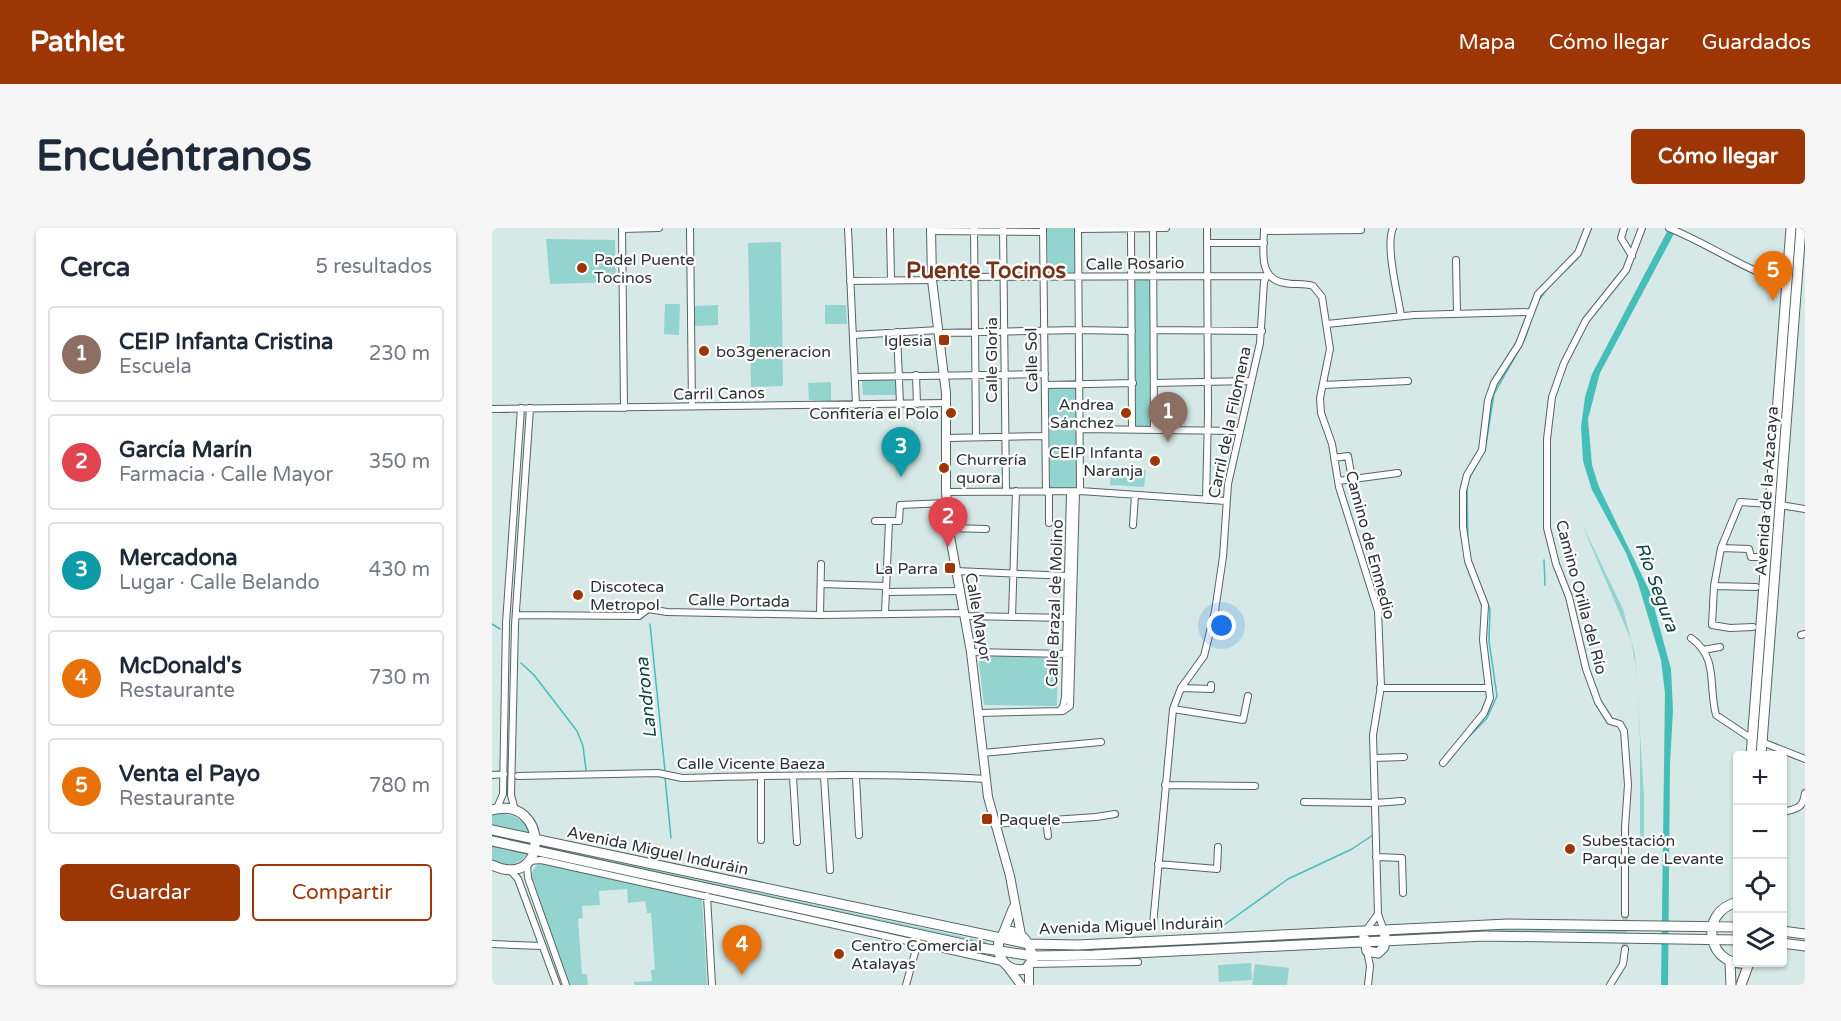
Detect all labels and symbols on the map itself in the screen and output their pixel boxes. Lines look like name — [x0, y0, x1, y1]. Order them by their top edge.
place label: Padel Puente Tocinos — [594, 250, 695, 288]
pin: 5 — [1754, 251, 1792, 301]
street label: Calle Rosario — [1085, 253, 1185, 275]
district label: Puente Tocinos — [906, 258, 1066, 284]
marker: Padel Puente Tocinos — [575, 261, 589, 275]
street label: Calle Gloria — [982, 317, 1002, 403]
street label: Calle Sol — [1021, 327, 1043, 393]
place label: Iglesia — [884, 331, 932, 351]
marker: Iglesia — [937, 333, 951, 347]
place label: bo3generacion — [716, 342, 831, 362]
marker: bo3generacion — [697, 344, 711, 358]
street label: Carril de la Filomena — [1204, 344, 1256, 500]
street label: Carril Canos — [673, 383, 765, 405]
pin: 1 — [1148, 392, 1188, 442]
place label: Andrea Sánchez — [1050, 395, 1114, 433]
place label: Confitería el Polo — [809, 404, 939, 424]
marker: Confitería el Polo — [944, 406, 958, 420]
marker: Andrea Sánchez — [1119, 406, 1133, 420]
street label: Avenida de la Azacaya — [1751, 406, 1783, 577]
pin: 3 — [882, 428, 920, 477]
place label: CEIP Infanta Naranja — [1049, 443, 1143, 481]
place label: Churrería quora — [956, 450, 1027, 488]
marker: CEIP Infanta Naranja — [1148, 454, 1162, 468]
marker: Churrería quora — [937, 461, 951, 475]
street label: Camino de Enmedio — [1341, 469, 1400, 622]
pin: 2 — [928, 498, 968, 547]
street label: Camino Orilla del Río — [1551, 518, 1611, 677]
street label: Calle Brazal de Molino — [1042, 519, 1068, 687]
water label: Río Segura — [1631, 539, 1684, 636]
place label: La Parra — [875, 559, 938, 579]
marker: La Parra — [943, 561, 957, 575]
street label: Calle Mayor — [960, 571, 996, 664]
place label: Discoteca Metropol — [590, 577, 664, 615]
marker: Discoteca Metropol — [571, 588, 585, 602]
street label: Calle Portada — [688, 590, 790, 612]
your location — [1207, 611, 1236, 640]
water label: Landrona — [631, 655, 661, 740]
street label: Calle Vicente Baeza — [677, 754, 825, 774]
place label: Paquele — [999, 810, 1060, 830]
marker: Paquele — [980, 812, 994, 826]
street label: Avenida Miguel Induráin — [565, 822, 750, 880]
place label: Subestación Parque de Levante — [1582, 831, 1724, 869]
marker: Subestación Parque de Levante — [1563, 842, 1577, 856]
street label: Avenida Miguel Induráin — [1038, 913, 1224, 939]
pin: 4 — [722, 926, 762, 975]
place label: Centro Comercial Atalayas — [851, 936, 982, 974]
marker: Centro Comercial Atalayas — [832, 947, 846, 961]

